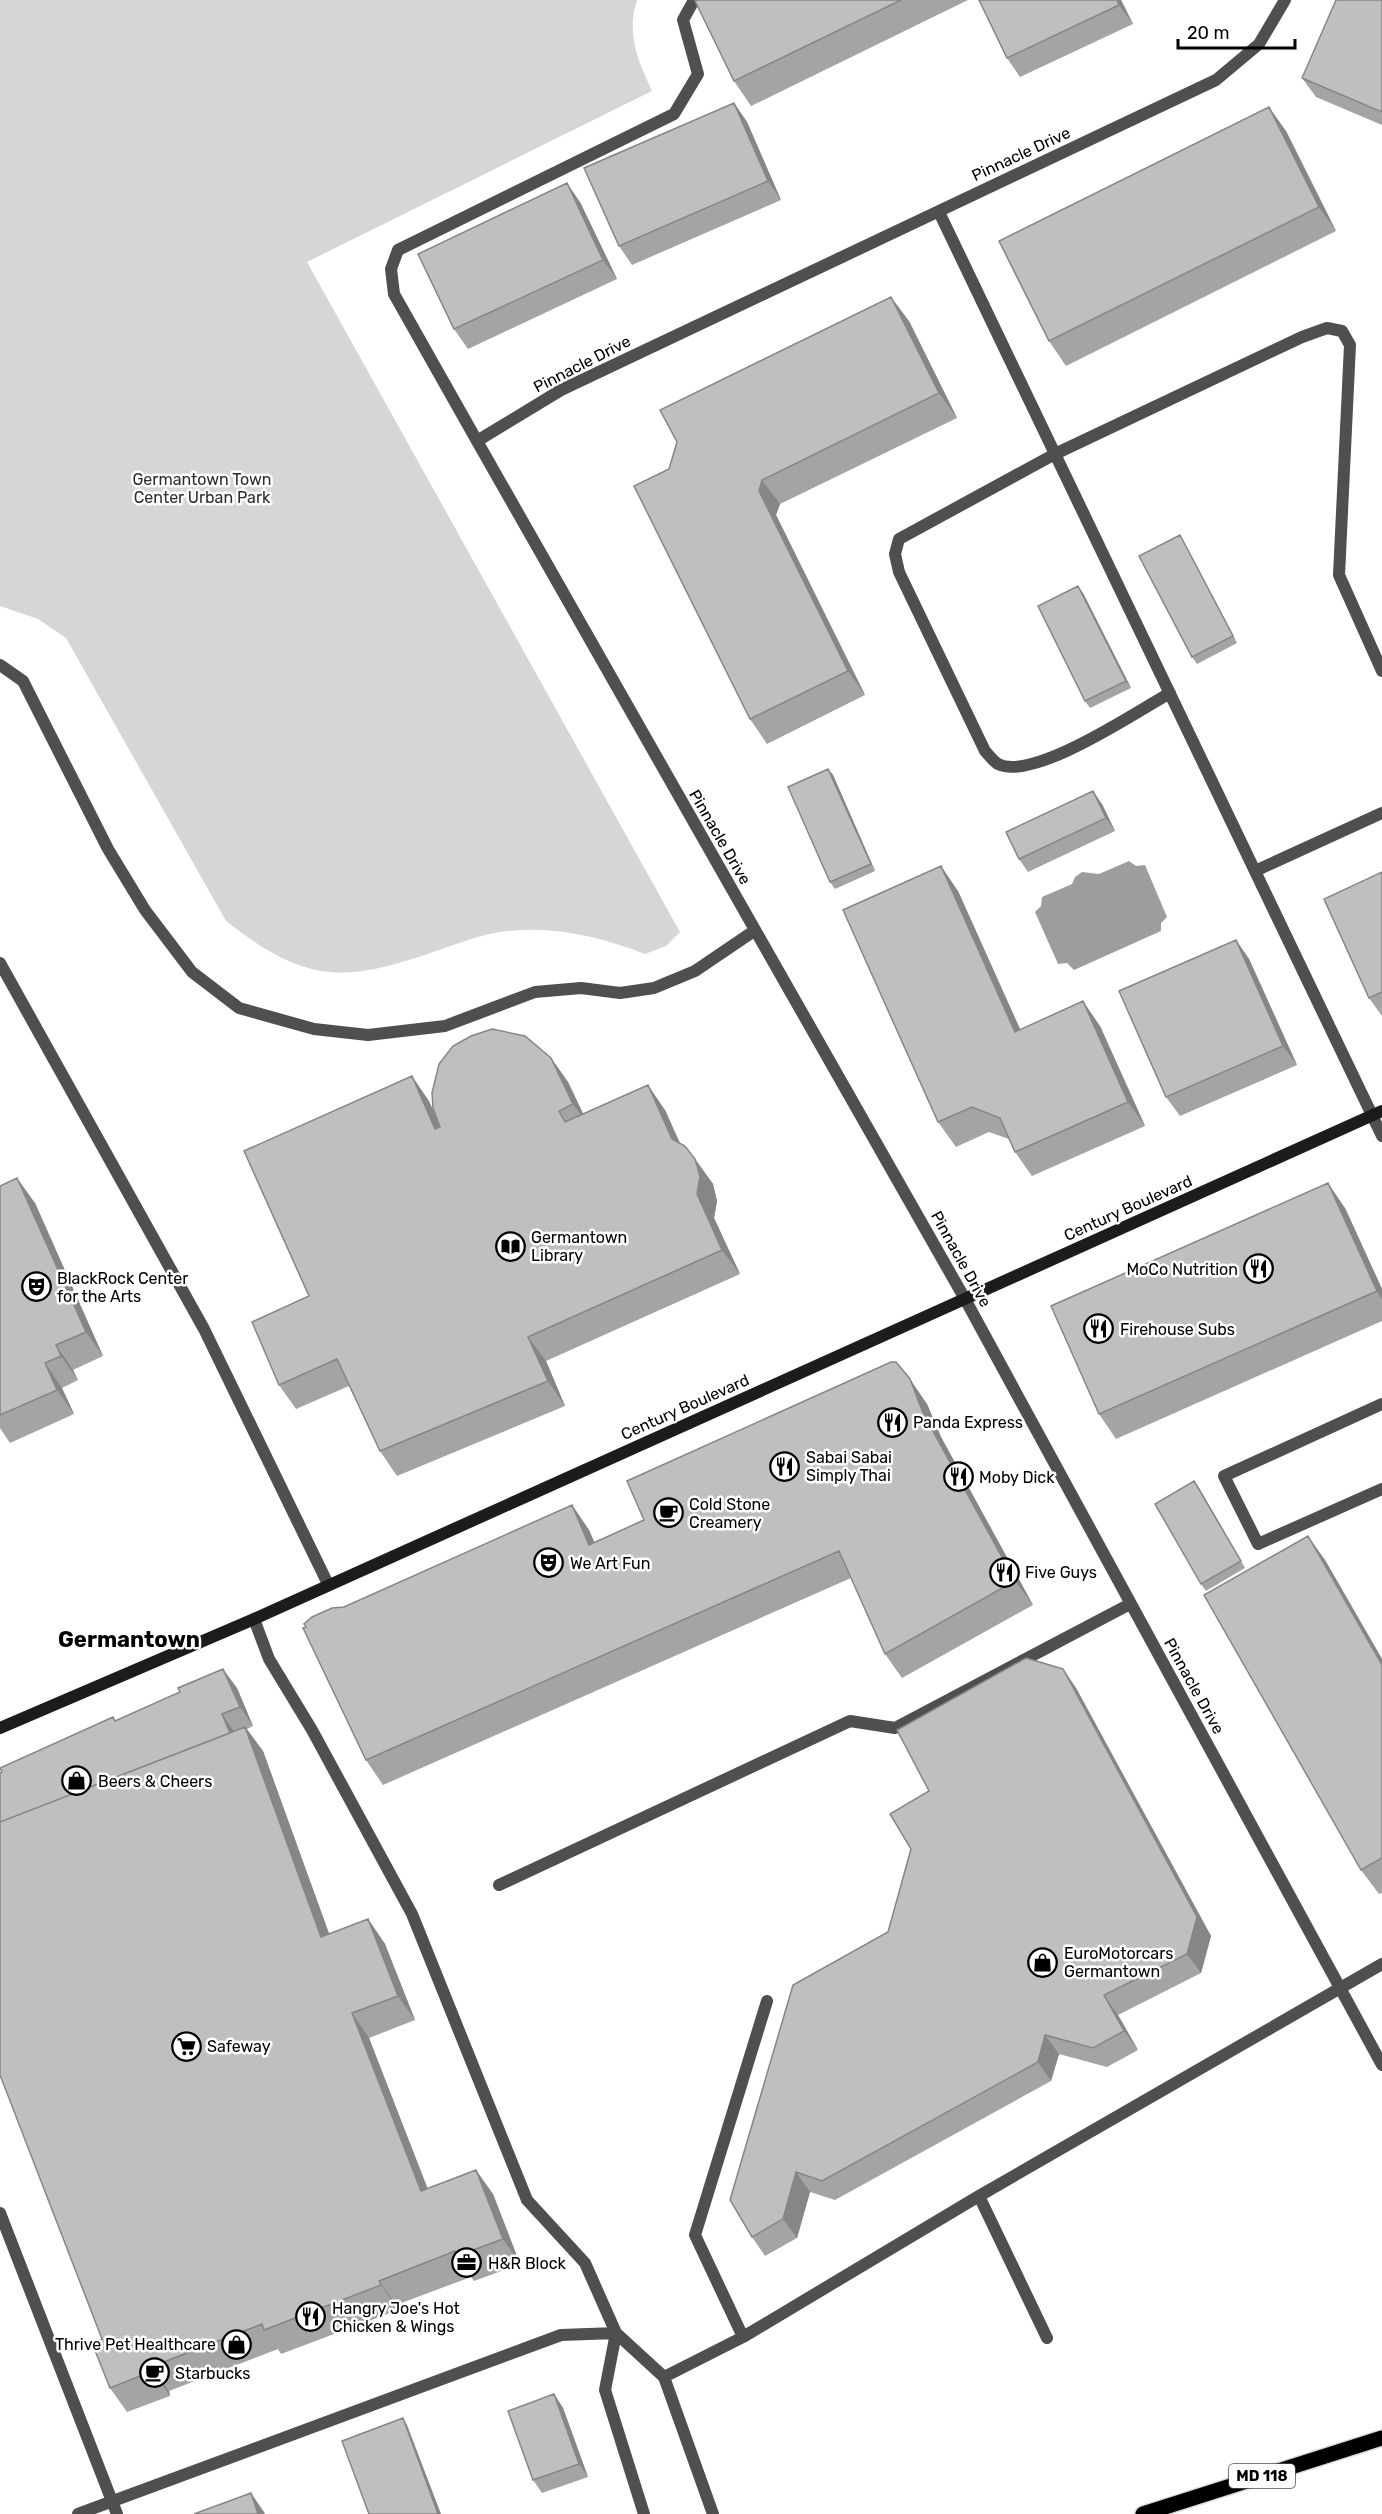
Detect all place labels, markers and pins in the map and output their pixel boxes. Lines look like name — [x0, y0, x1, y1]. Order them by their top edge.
place label: Germantown Library — [531, 1228, 627, 1265]
library icon: Germantown Library — [494, 1230, 526, 1262]
restaurant icon: MoCo Nutrition — [1243, 1253, 1275, 1285]
place label: MoCo Nutrition — [1126, 1260, 1238, 1279]
place label: BlackRock Center for the Arts — [57, 1269, 188, 1306]
theatre icon: BlackRock Center for the Arts — [20, 1271, 52, 1303]
restaurant icon: Firehouse Subs — [1083, 1313, 1115, 1345]
place label: Firehouse Subs — [1120, 1320, 1235, 1339]
restaurant icon: Panda Express — [876, 1406, 908, 1438]
place label: Panda Express — [913, 1413, 1023, 1432]
place label: Sabai Sabai Simply Thai — [806, 1448, 892, 1485]
restaurant icon: Sabai Sabai Simply Thai — [769, 1450, 801, 1482]
restaurant icon: Moby Dick — [942, 1461, 974, 1493]
place label: Moby Dick — [979, 1468, 1055, 1487]
place label: Cold Stone Creamery — [689, 1495, 770, 1532]
cafe icon: Cold Stone Creamery — [652, 1497, 684, 1529]
theatre icon: We Art Fun — [533, 1547, 565, 1579]
place label: We Art Fun — [570, 1554, 650, 1573]
restaurant icon: Five Guys — [988, 1556, 1020, 1588]
place label: Five Guys — [1025, 1563, 1097, 1582]
shop icon: Beers & Cheers — [61, 1765, 93, 1797]
place label: Beers & Cheers — [98, 1772, 212, 1791]
place label: EuroMotorcars Germantown — [1064, 1944, 1173, 1981]
shop icon: EuroMotorcars Germantown — [1027, 1946, 1059, 1978]
supermarket icon: Safeway — [170, 2030, 202, 2062]
place label: Safeway — [207, 2037, 271, 2056]
office icon: H&R Block — [451, 2247, 483, 2279]
place label: H&R Block — [488, 2254, 567, 2273]
place label: Hangry Joe's Hot Chicken & Wings — [332, 2299, 460, 2336]
restaurant icon: Hangry Joe's Hot Chicken & Wings — [295, 2301, 327, 2333]
shop icon: Thrive Pet Healthcare — [221, 2328, 253, 2360]
place label: Thrive Pet Healthcare — [55, 2335, 216, 2354]
cafe icon: Starbucks — [138, 2357, 170, 2389]
place label: Starbucks — [175, 2364, 250, 2383]

